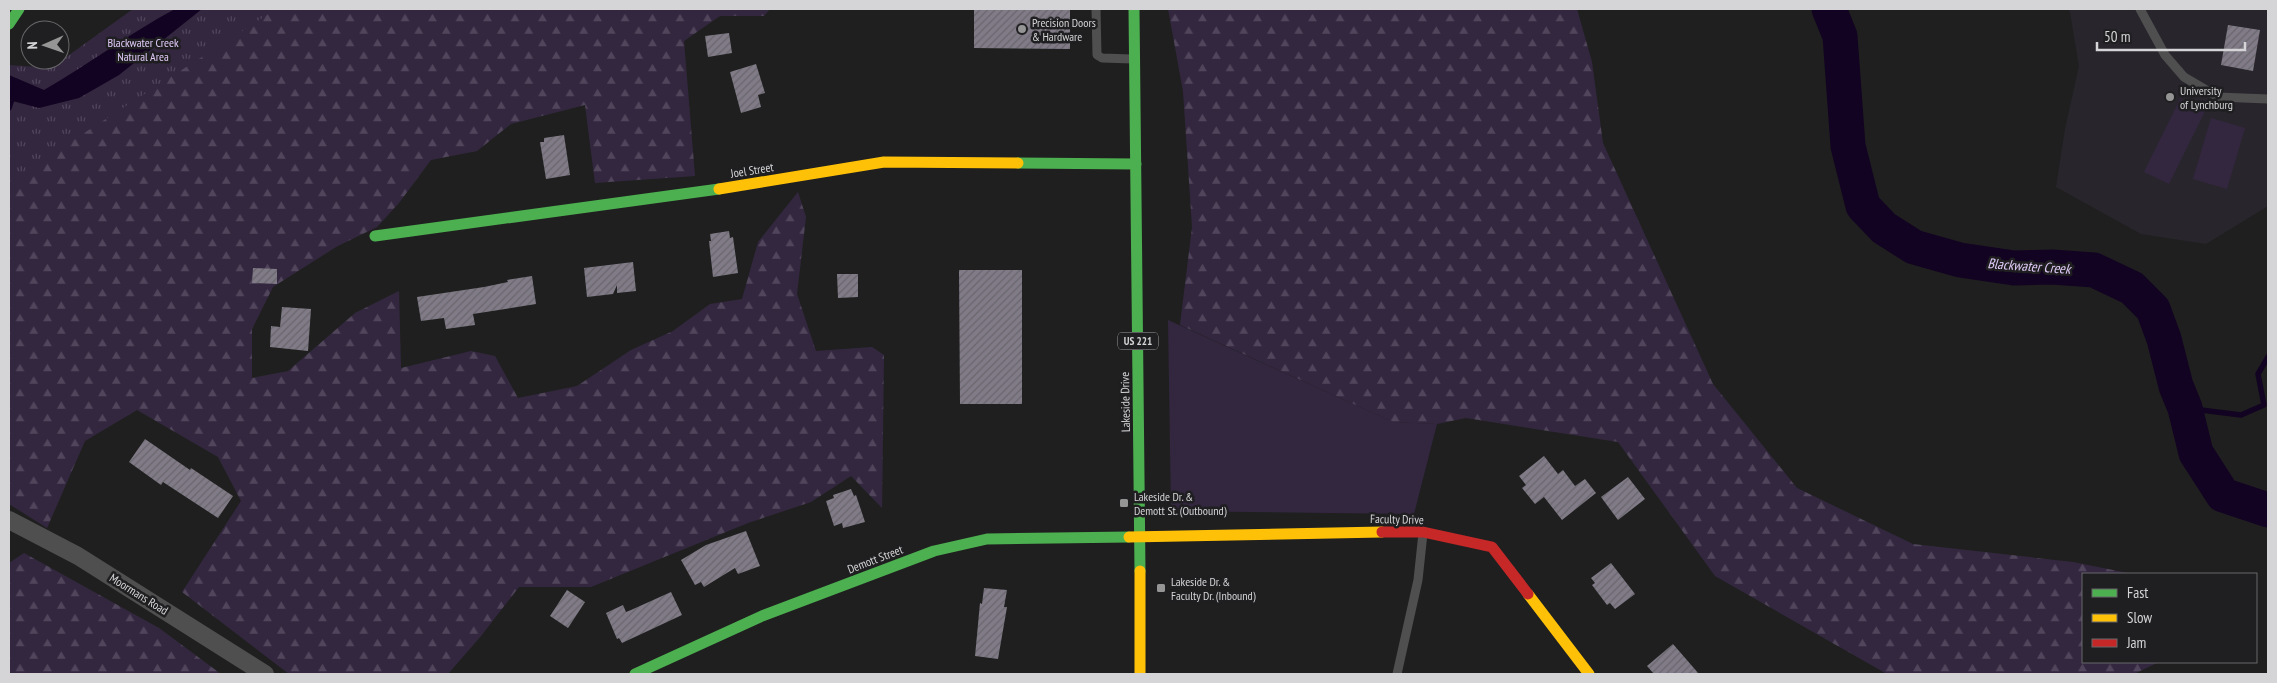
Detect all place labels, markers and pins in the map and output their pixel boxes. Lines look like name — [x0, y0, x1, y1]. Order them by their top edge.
place label: Precision Doors & Hardware — [1032, 15, 1096, 44]
marker: Precision Doors & Hardware — [1016, 23, 1028, 35]
place label: University of Lynchburg — [2180, 83, 2233, 112]
marker: University of Lynchburg — [2164, 91, 2176, 103]
place label: Lakeside Dr. & Demott St. (Outbound) — [1134, 489, 1227, 518]
marker: Lakeside Dr. & Demott St. (Outbound) — [1118, 497, 1130, 509]
place label: Lakeside Dr. & Faculty Dr. (Inbound) — [1171, 574, 1256, 603]
marker: Lakeside Dr. & Faculty Dr. (Inbound) — [1155, 582, 1167, 594]

